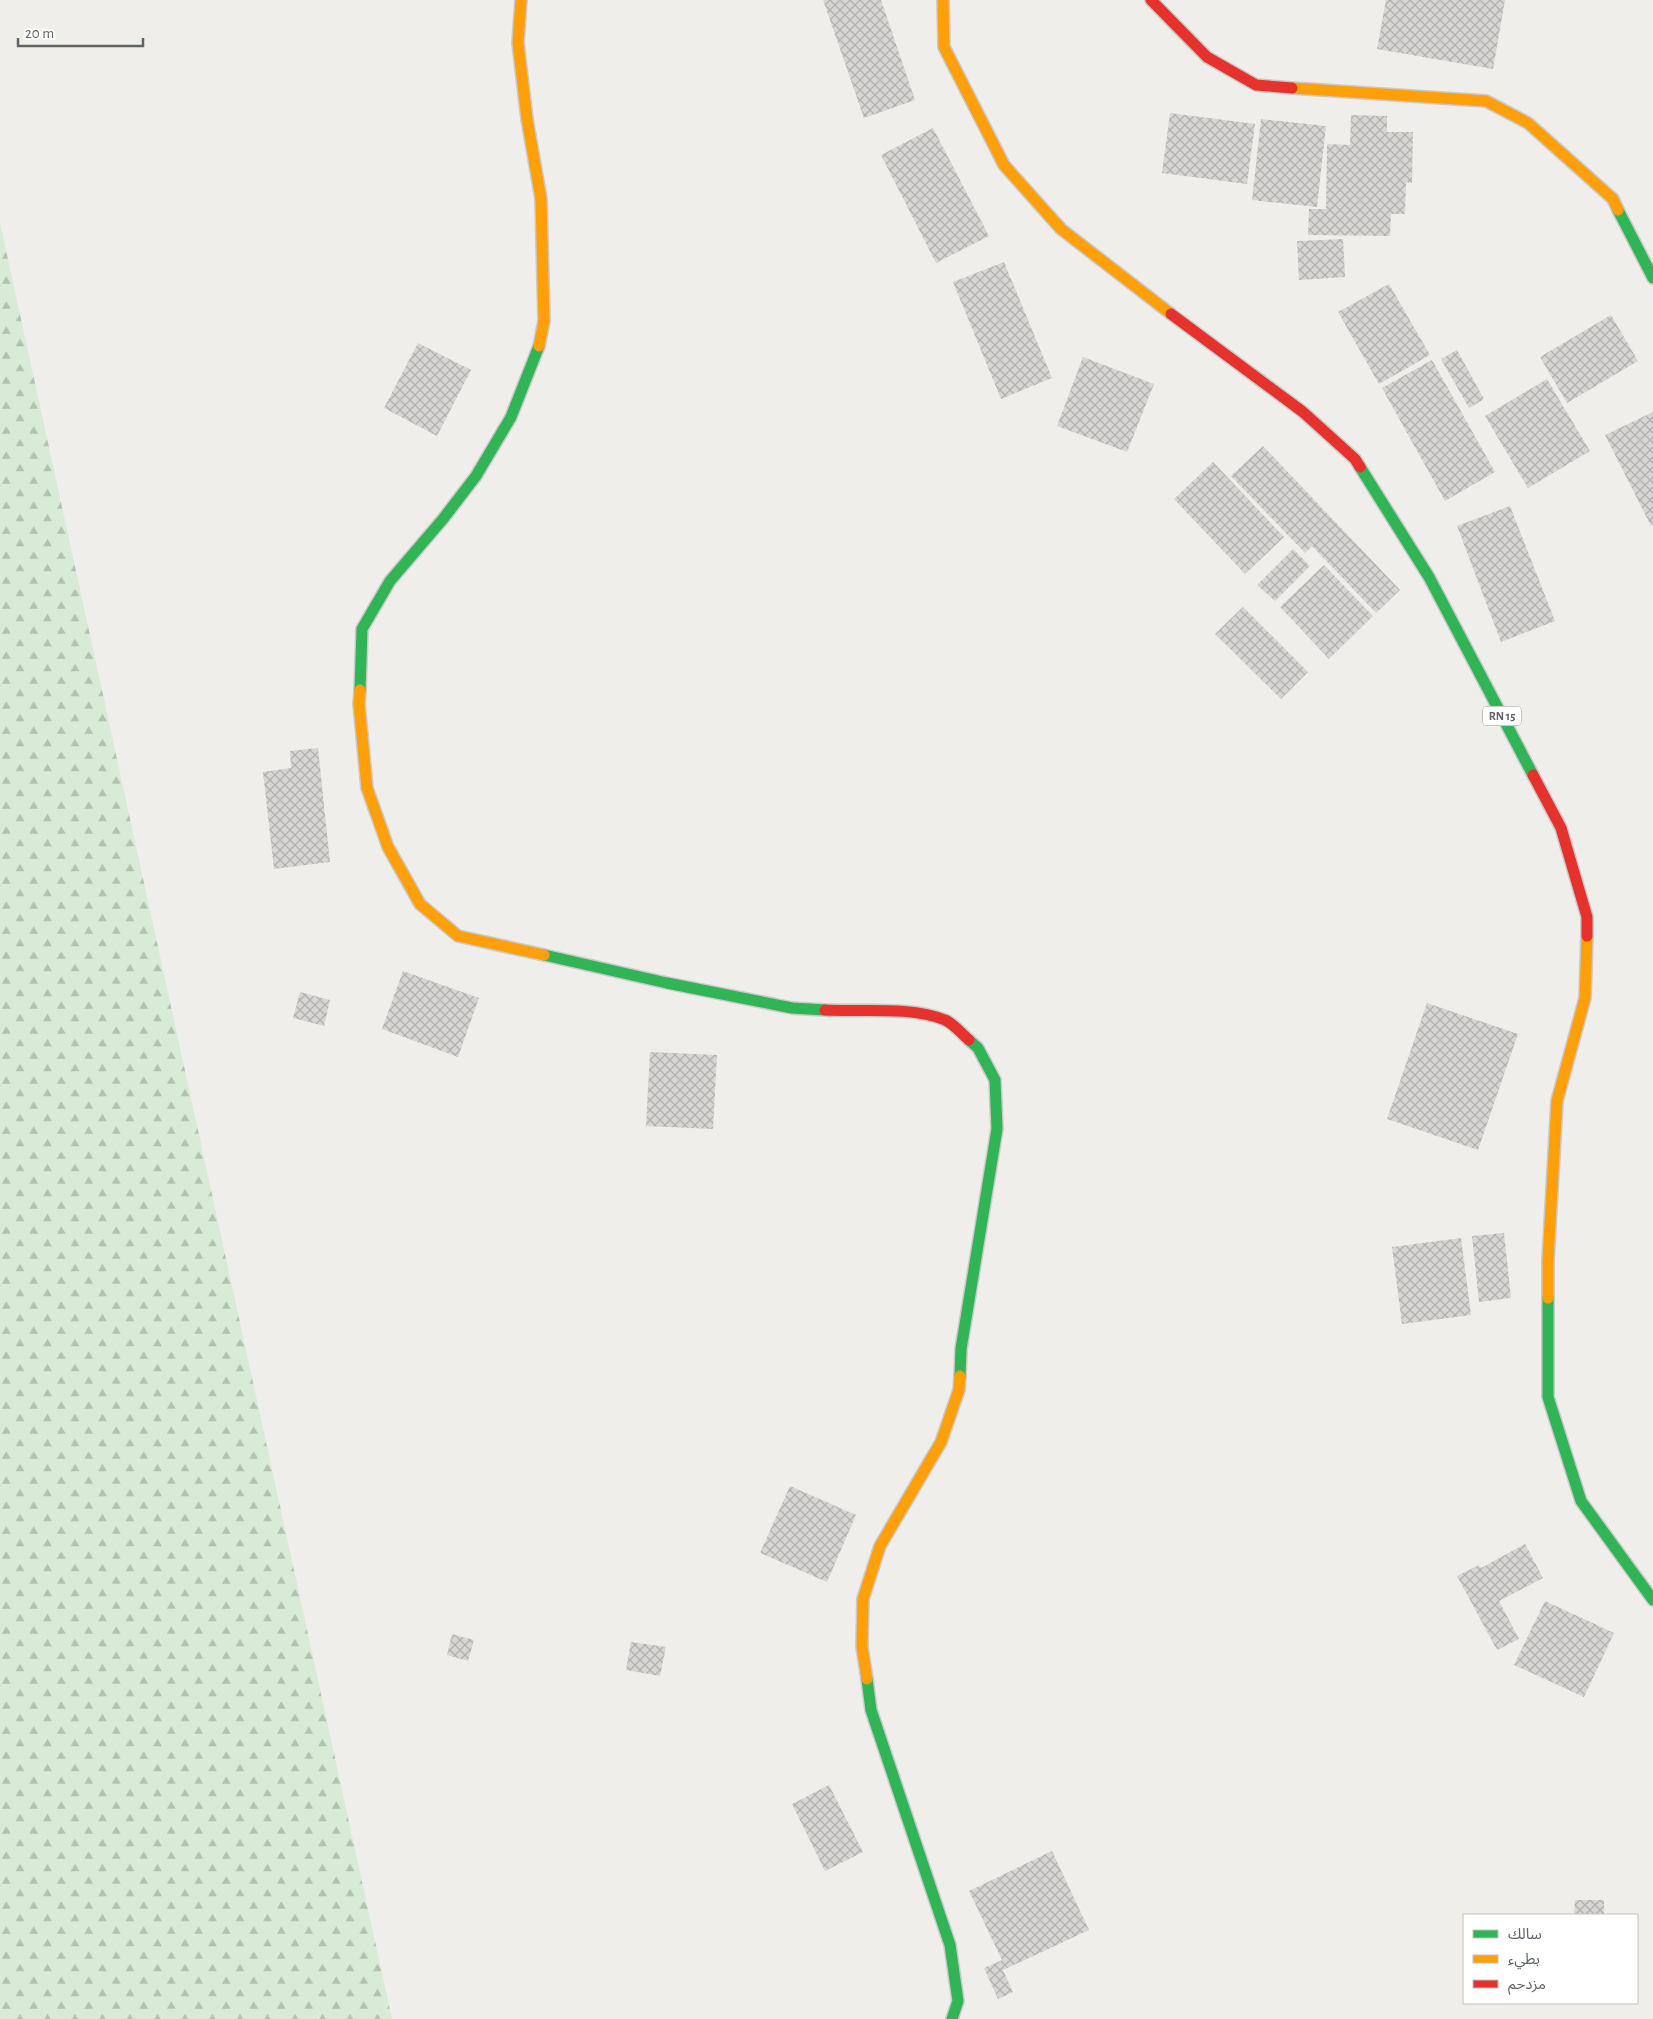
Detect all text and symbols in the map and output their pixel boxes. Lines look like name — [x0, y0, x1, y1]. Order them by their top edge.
scale bar — [18, 15, 142, 47]
text: 20 m — [25, 26, 54, 41]
road number: RN 15 — [1483, 706, 1521, 726]
legend — [1463, 1914, 1638, 2004]
text: سالك — [1508, 1927, 1542, 1942]
text: بطيء — [1508, 1952, 1540, 1970]
text: مزدحم — [1508, 1977, 1546, 1995]

